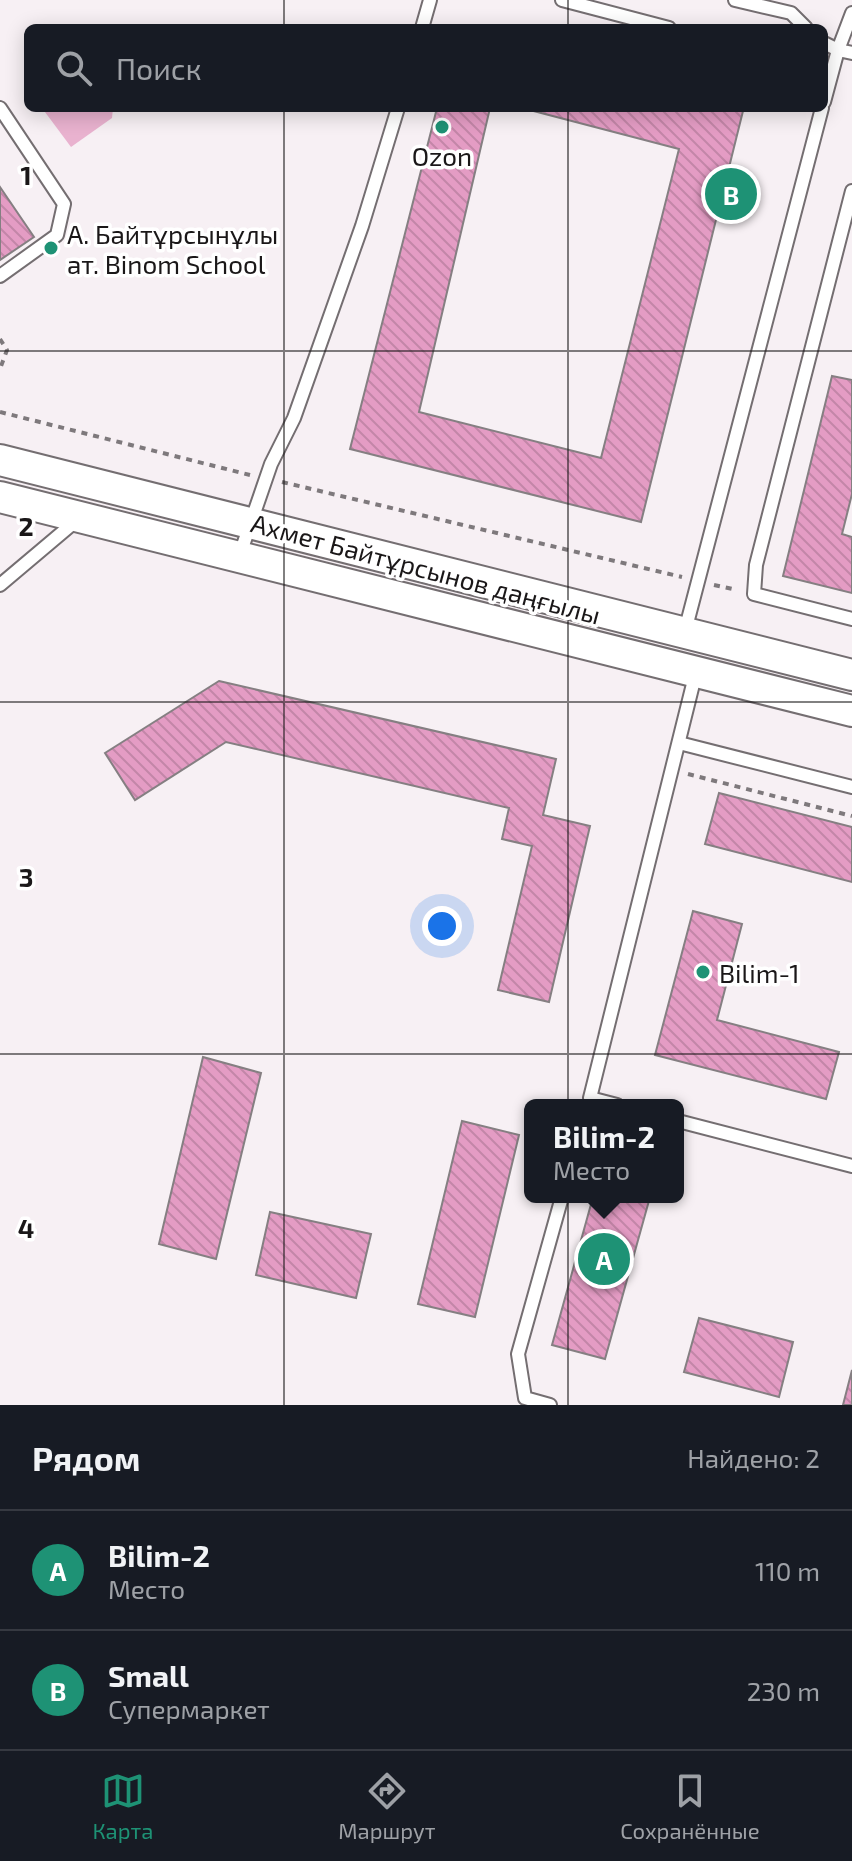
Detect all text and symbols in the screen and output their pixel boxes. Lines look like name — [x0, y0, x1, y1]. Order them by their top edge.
search box — [24, 24, 828, 112]
icon: search — [52, 46, 96, 90]
text: Поиск — [116, 50, 202, 86]
marker: Ozon — [433, 118, 451, 136]
place label: Ozon — [412, 140, 472, 171]
text: 1 — [20, 159, 32, 190]
pin: B — [705, 164, 757, 224]
place label: А. Байтұрсынұлы ат. Binom School — [67, 218, 278, 279]
marker: А. Байтұрсынұлы ат. Binom School — [42, 239, 60, 257]
street label: Ахмет Байтұрсынов даңғылы — [248, 506, 604, 630]
text: 2 — [18, 510, 34, 541]
text: 3 — [19, 861, 33, 892]
your location — [422, 906, 462, 946]
place label: Bilim-1 — [719, 957, 800, 988]
marker: Bilim-1 — [694, 963, 712, 981]
popup — [524, 1099, 684, 1203]
text: Bilim-2 — [553, 1118, 655, 1154]
text: Место — [553, 1154, 630, 1185]
text: 4 — [18, 1212, 34, 1243]
pin: A — [578, 1229, 630, 1289]
text: Рядом — [32, 1437, 140, 1478]
text: Найдено: 2 — [687, 1442, 820, 1473]
text: Bilim-2 — [108, 1537, 210, 1573]
text: A — [50, 1555, 66, 1586]
text: 110 m — [755, 1555, 820, 1586]
text: Место — [108, 1573, 185, 1604]
text: Small — [108, 1657, 189, 1693]
text: B — [50, 1675, 66, 1706]
text: 230 m — [747, 1675, 820, 1706]
text: Супермаркет — [108, 1693, 270, 1724]
tab: Карта — [92, 1769, 153, 1843]
tab: Маршрут — [338, 1769, 435, 1843]
tab: Сохранённые — [620, 1769, 760, 1843]

